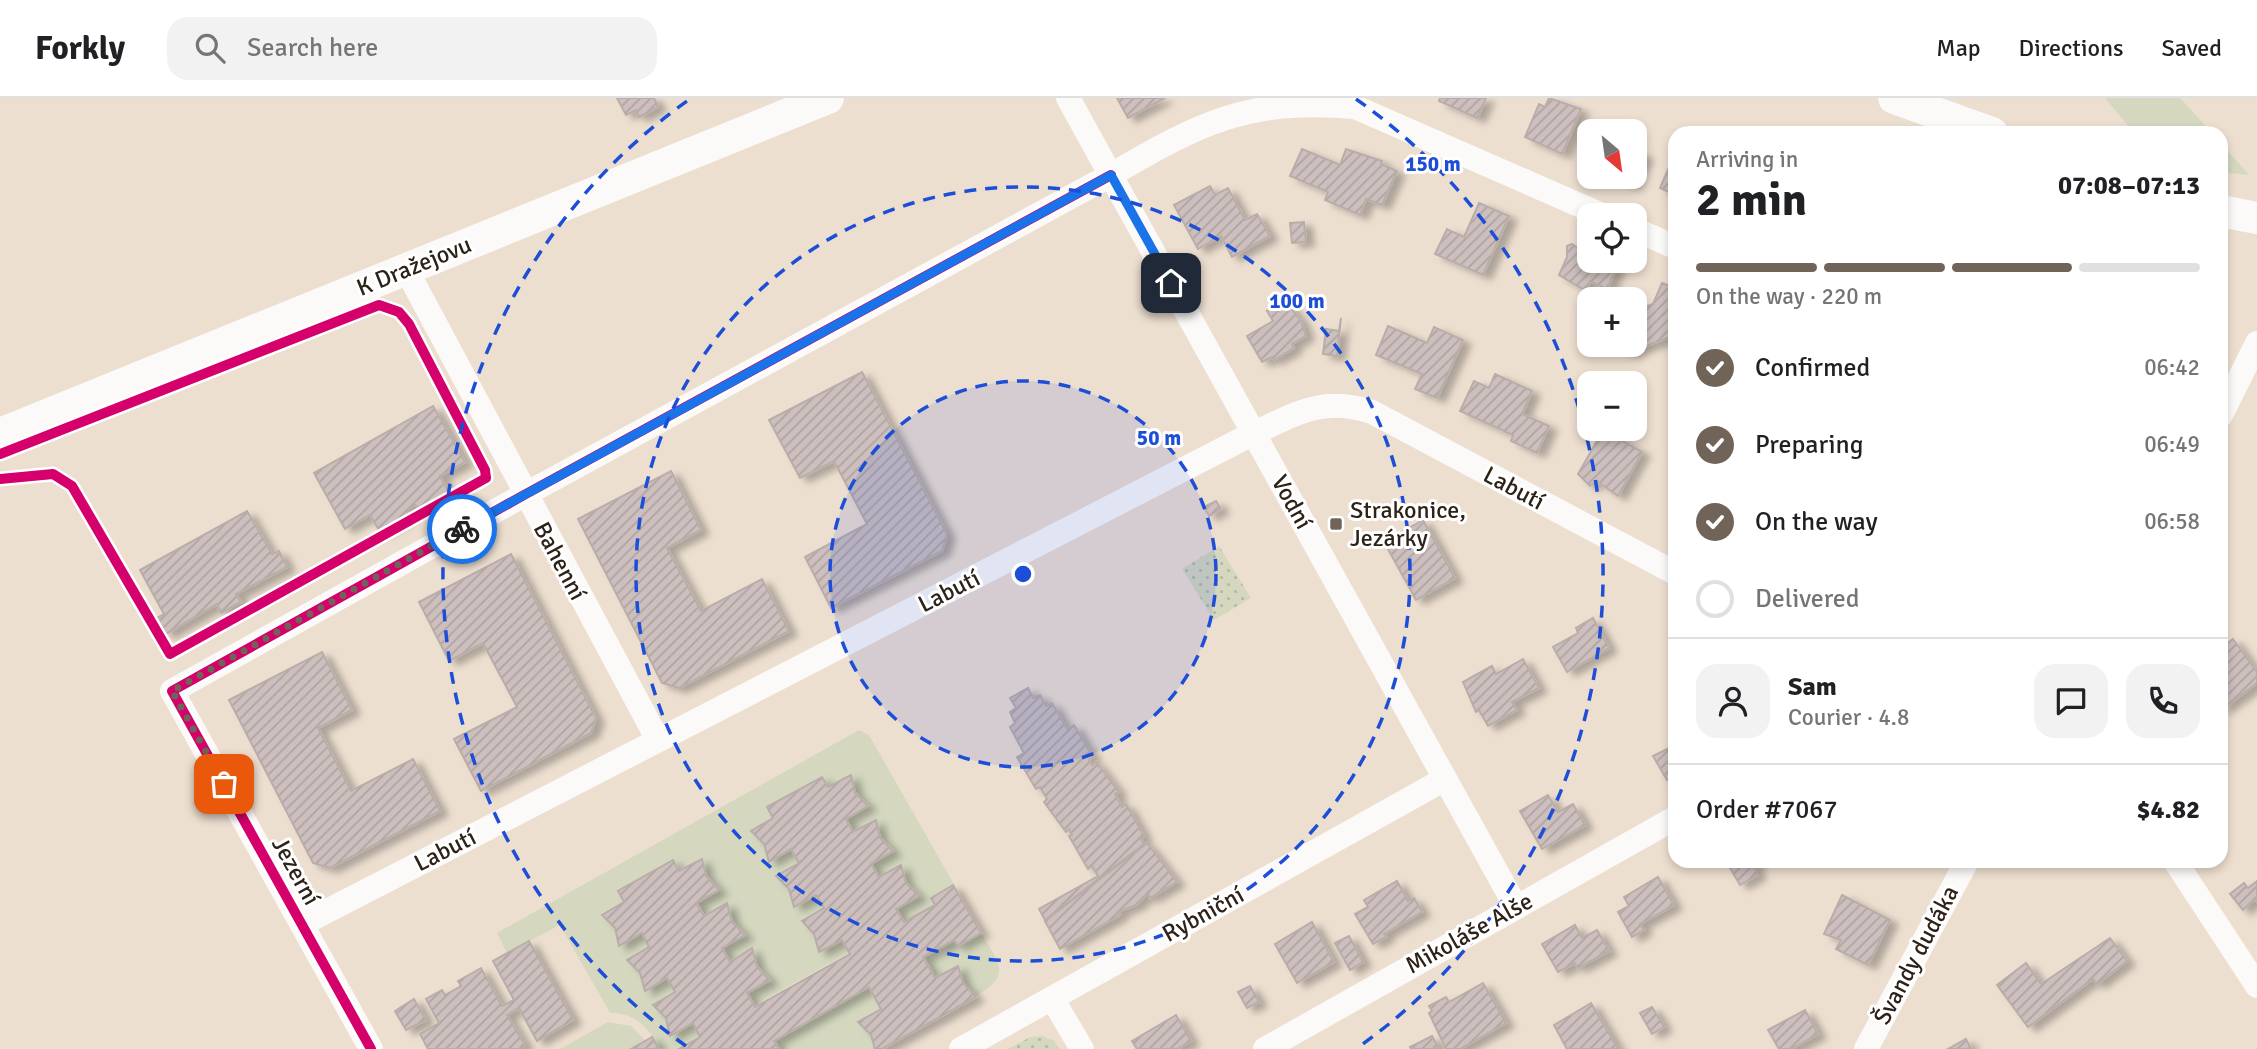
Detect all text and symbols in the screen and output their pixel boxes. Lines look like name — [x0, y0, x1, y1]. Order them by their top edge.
search box — [167, 17, 657, 80]
text: Forkly — [35, 28, 125, 69]
icon: search — [191, 29, 229, 67]
text: Search here — [247, 32, 378, 64]
text: Map — [1936, 33, 1981, 63]
text: Directions — [2019, 33, 2124, 63]
text: Saved — [2162, 33, 2222, 63]
north arrow — [1577, 119, 1647, 189]
map controls — [1577, 119, 1647, 441]
text: Arriving in — [1696, 145, 1798, 174]
text: 150 m — [1405, 151, 1461, 177]
text: 07:08–07:13 — [2058, 170, 2200, 202]
text: 2 min — [1696, 172, 1807, 228]
button: locate — [1577, 203, 1647, 273]
street label: K Dražejovu — [352, 229, 476, 303]
pin — [1141, 253, 1201, 313]
icon: home — [1152, 264, 1190, 302]
text: On the way · 220 m — [1696, 282, 1882, 311]
button: + — [1577, 287, 1647, 357]
text: 100 m — [1269, 288, 1325, 314]
icon: check — [1696, 349, 1734, 387]
text: Confirmed — [1755, 352, 1870, 384]
text: 06:42 — [2144, 353, 2200, 382]
button: − — [1577, 371, 1647, 441]
text: 50 m — [1137, 425, 1181, 451]
icon: check — [1696, 426, 1734, 464]
text: Preparing — [1755, 429, 1863, 461]
text: 06:49 — [2144, 430, 2200, 459]
street label: Labutí — [1478, 459, 1550, 517]
street label: Vodní — [1265, 470, 1319, 535]
courier — [427, 494, 497, 564]
place label: Strakonice, Jezárky — [1350, 495, 1466, 553]
icon: check — [1696, 503, 1734, 541]
text: On the way — [1755, 506, 1878, 538]
text: 06:58 — [2144, 507, 2200, 536]
icon: bike — [443, 510, 481, 548]
marker: Strakonice, Jezárky — [1328, 516, 1344, 532]
street label: Bahenní — [527, 517, 593, 606]
centre of rings — [1011, 562, 1035, 586]
street label: Labutí — [913, 563, 985, 619]
text: Delivered — [1755, 583, 1860, 615]
button: person — [1696, 664, 1770, 738]
button: chat — [2034, 664, 2108, 738]
button: phone — [2126, 664, 2200, 738]
text: Sam — [1788, 671, 1837, 703]
text: Courier · 4.8 — [1788, 703, 1909, 732]
pin — [194, 754, 254, 814]
icon: bag — [205, 765, 243, 803]
text: Order #7067 — [1696, 794, 1837, 826]
text: $4.82 — [2136, 794, 2200, 826]
street label: Labutí — [409, 822, 481, 878]
street label: Jezerní — [265, 832, 327, 911]
street label: Rybniční — [1157, 879, 1250, 949]
street label: Švandy dudáka — [1867, 880, 1965, 1030]
street label: Mikoláše Alše — [1400, 886, 1538, 980]

